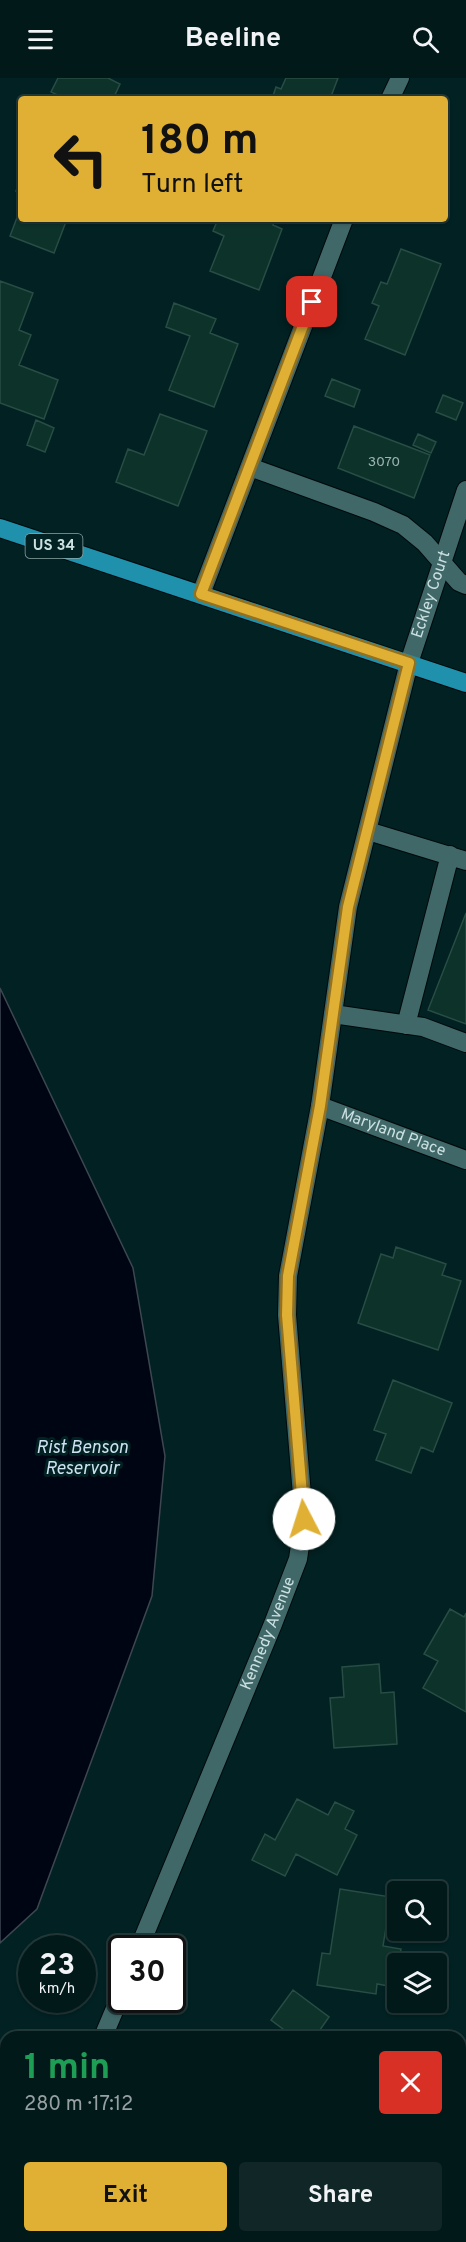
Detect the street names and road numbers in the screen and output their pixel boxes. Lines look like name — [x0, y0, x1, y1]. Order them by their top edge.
road number: US 34 — [26, 534, 82, 558]
street label: Eckley Court — [408, 548, 455, 641]
street label: Maryland Place — [338, 1105, 448, 1162]
street label: Kennedy Avenue — [237, 1574, 300, 1693]

